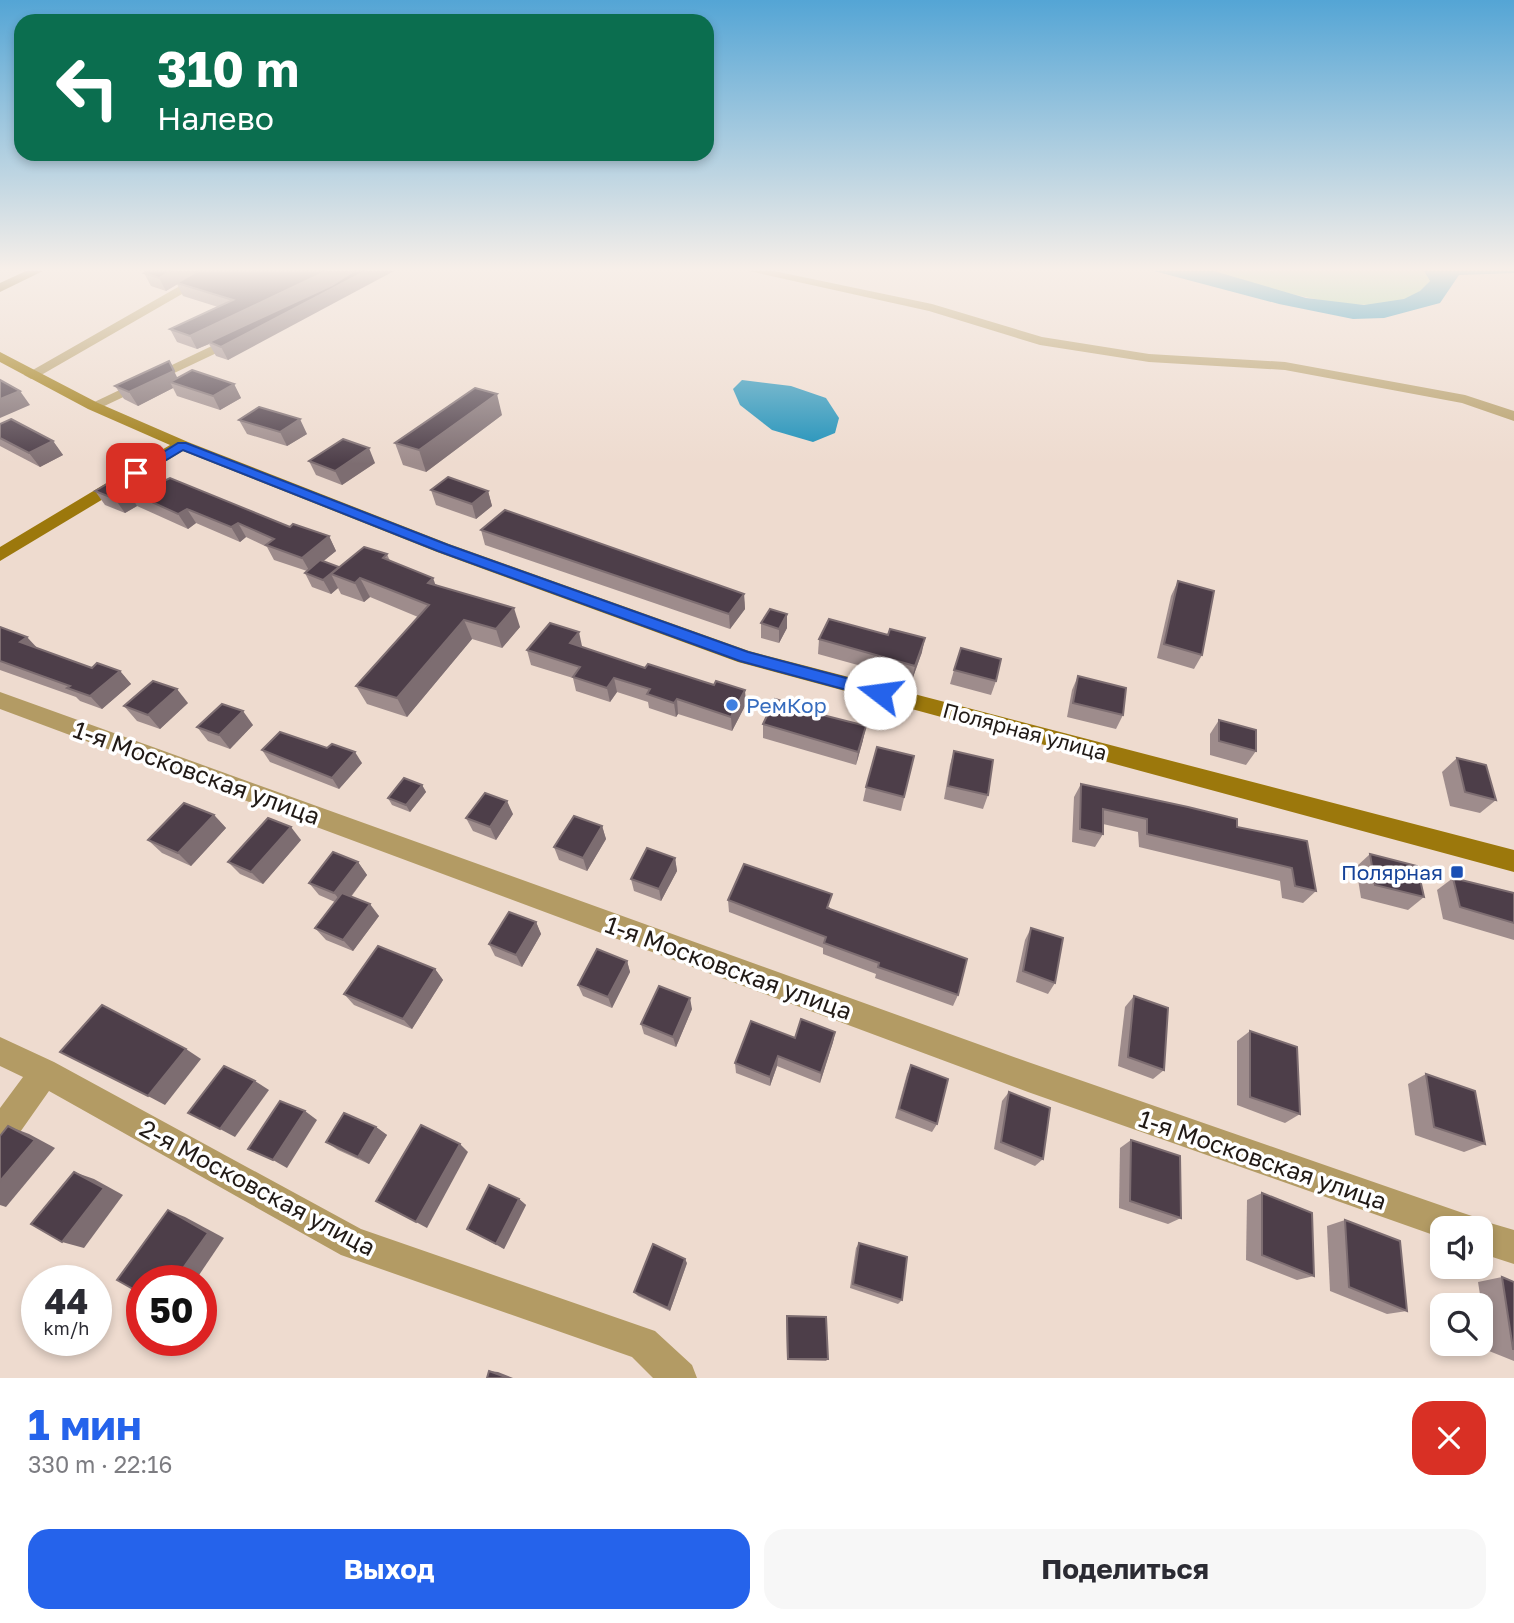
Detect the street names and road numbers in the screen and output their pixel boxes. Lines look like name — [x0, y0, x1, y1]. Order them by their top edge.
street label: Полярная улица — [940, 697, 1110, 765]
street label: 1-я Московская улица — [70, 714, 324, 830]
street label: 1-я Московская улица — [602, 909, 856, 1025]
street label: 1-я Московская улица — [1135, 1103, 1391, 1215]
street label: 2-я Московская улица — [135, 1113, 381, 1261]

